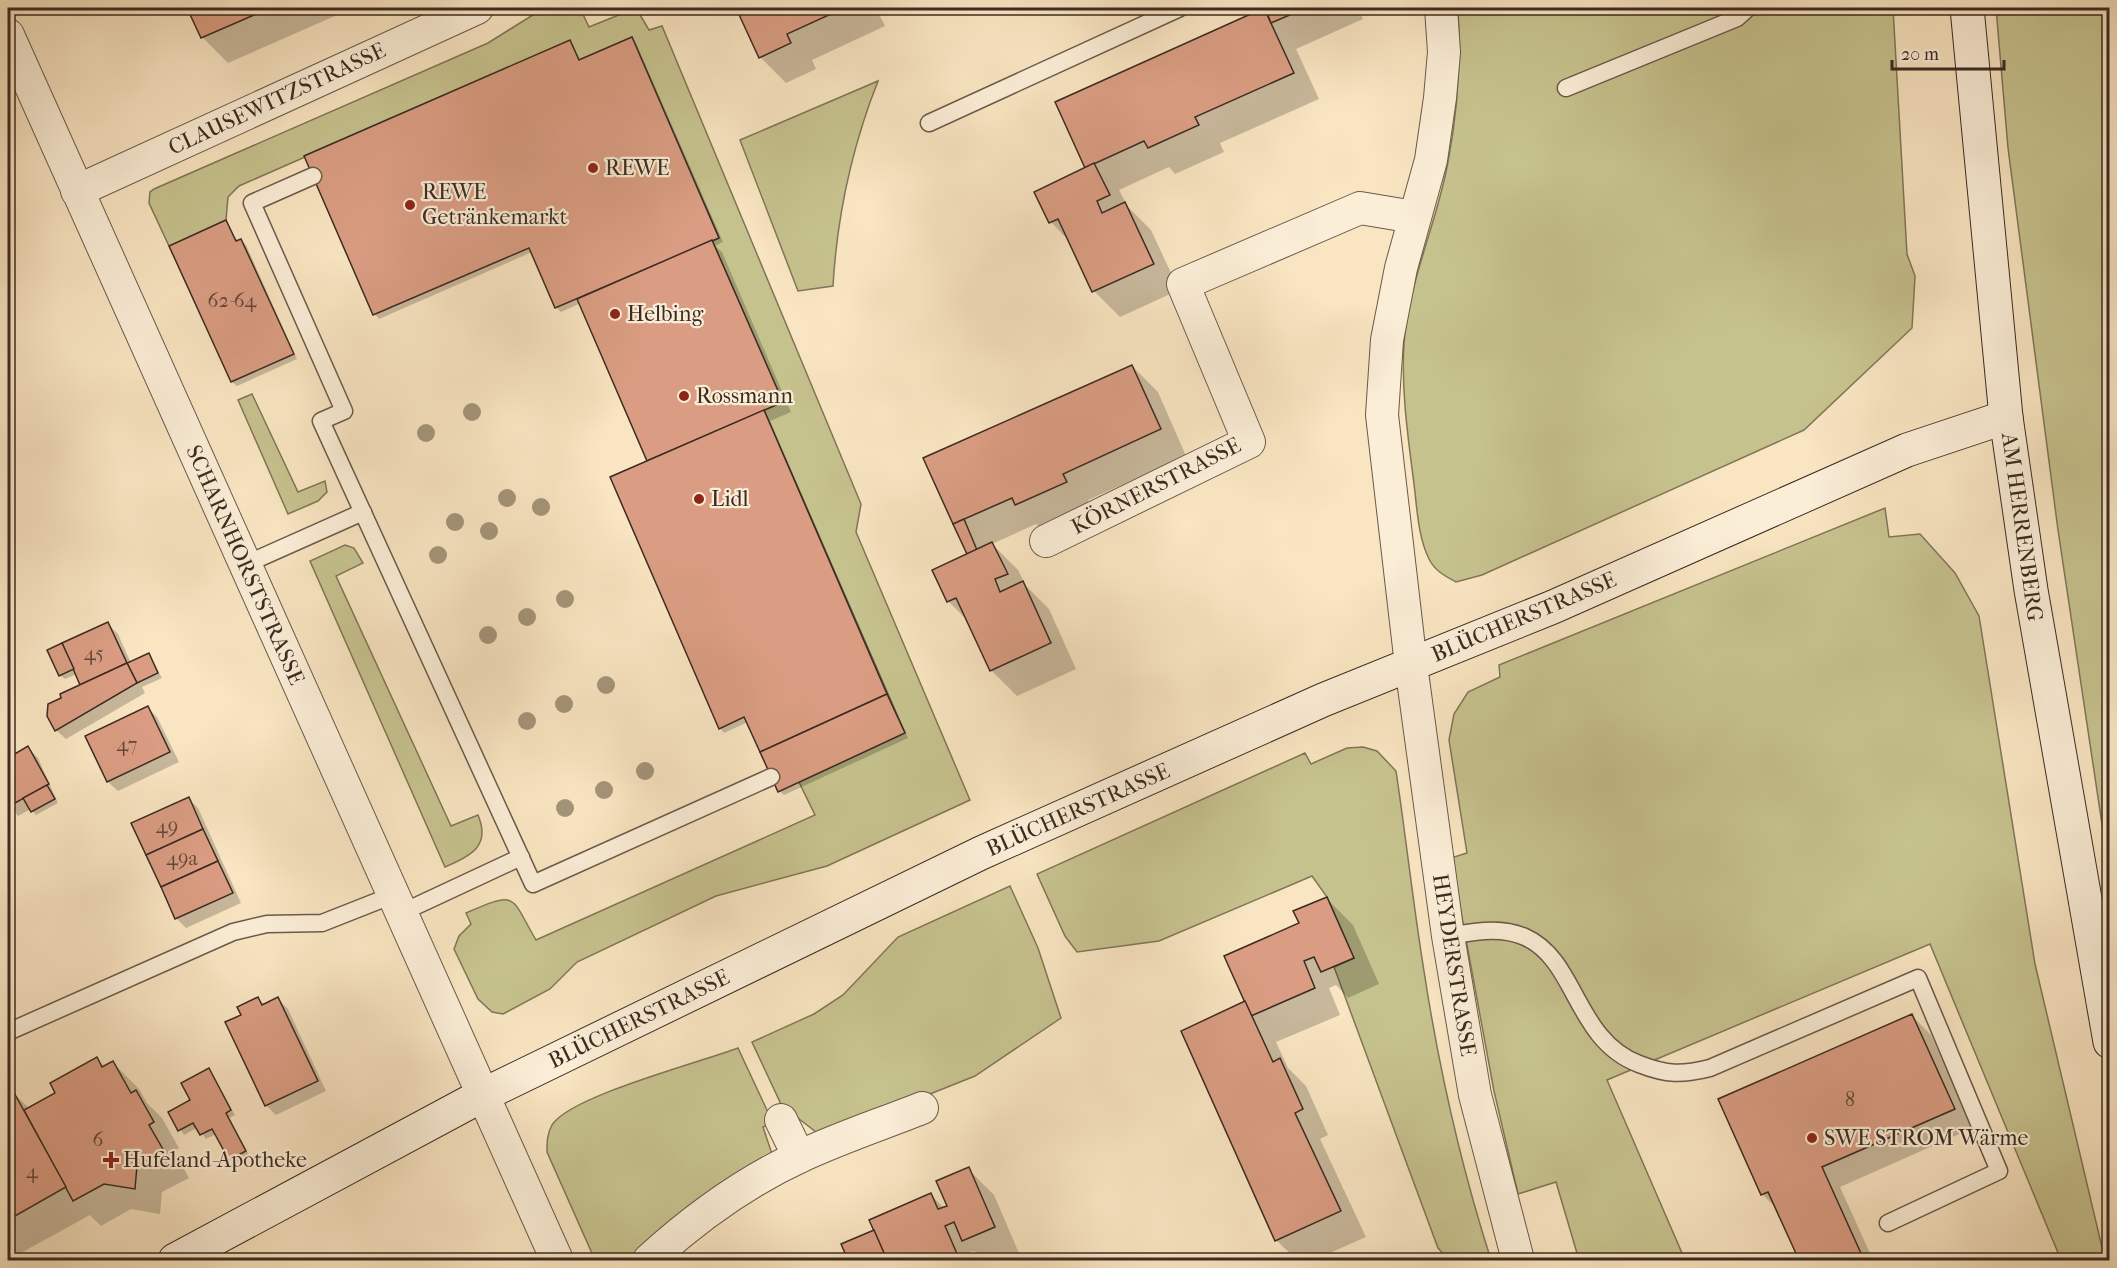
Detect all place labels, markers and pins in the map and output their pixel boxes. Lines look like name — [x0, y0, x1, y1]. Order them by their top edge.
place label: REWE — [605, 155, 669, 181]
marker: REWE — [586, 161, 600, 175]
place label: REWE Getränkemarkt — [422, 179, 567, 230]
marker: REWE Getränkemarkt — [403, 198, 417, 212]
place label: Helbing — [627, 301, 704, 327]
marker: Helbing — [608, 307, 622, 321]
place label: Rossmann — [696, 383, 793, 409]
marker: Rossmann — [677, 389, 691, 403]
place label: Lidl — [711, 486, 749, 512]
marker: Lidl — [692, 492, 706, 506]
place label: SWE STROM Wärme — [1824, 1125, 2029, 1151]
marker: SWE STROM Wärme — [1805, 1131, 1819, 1145]
place label: Hufeland-Apotheke — [123, 1147, 307, 1173]
marker: Hufeland-Apotheke — [104, 1153, 118, 1167]

